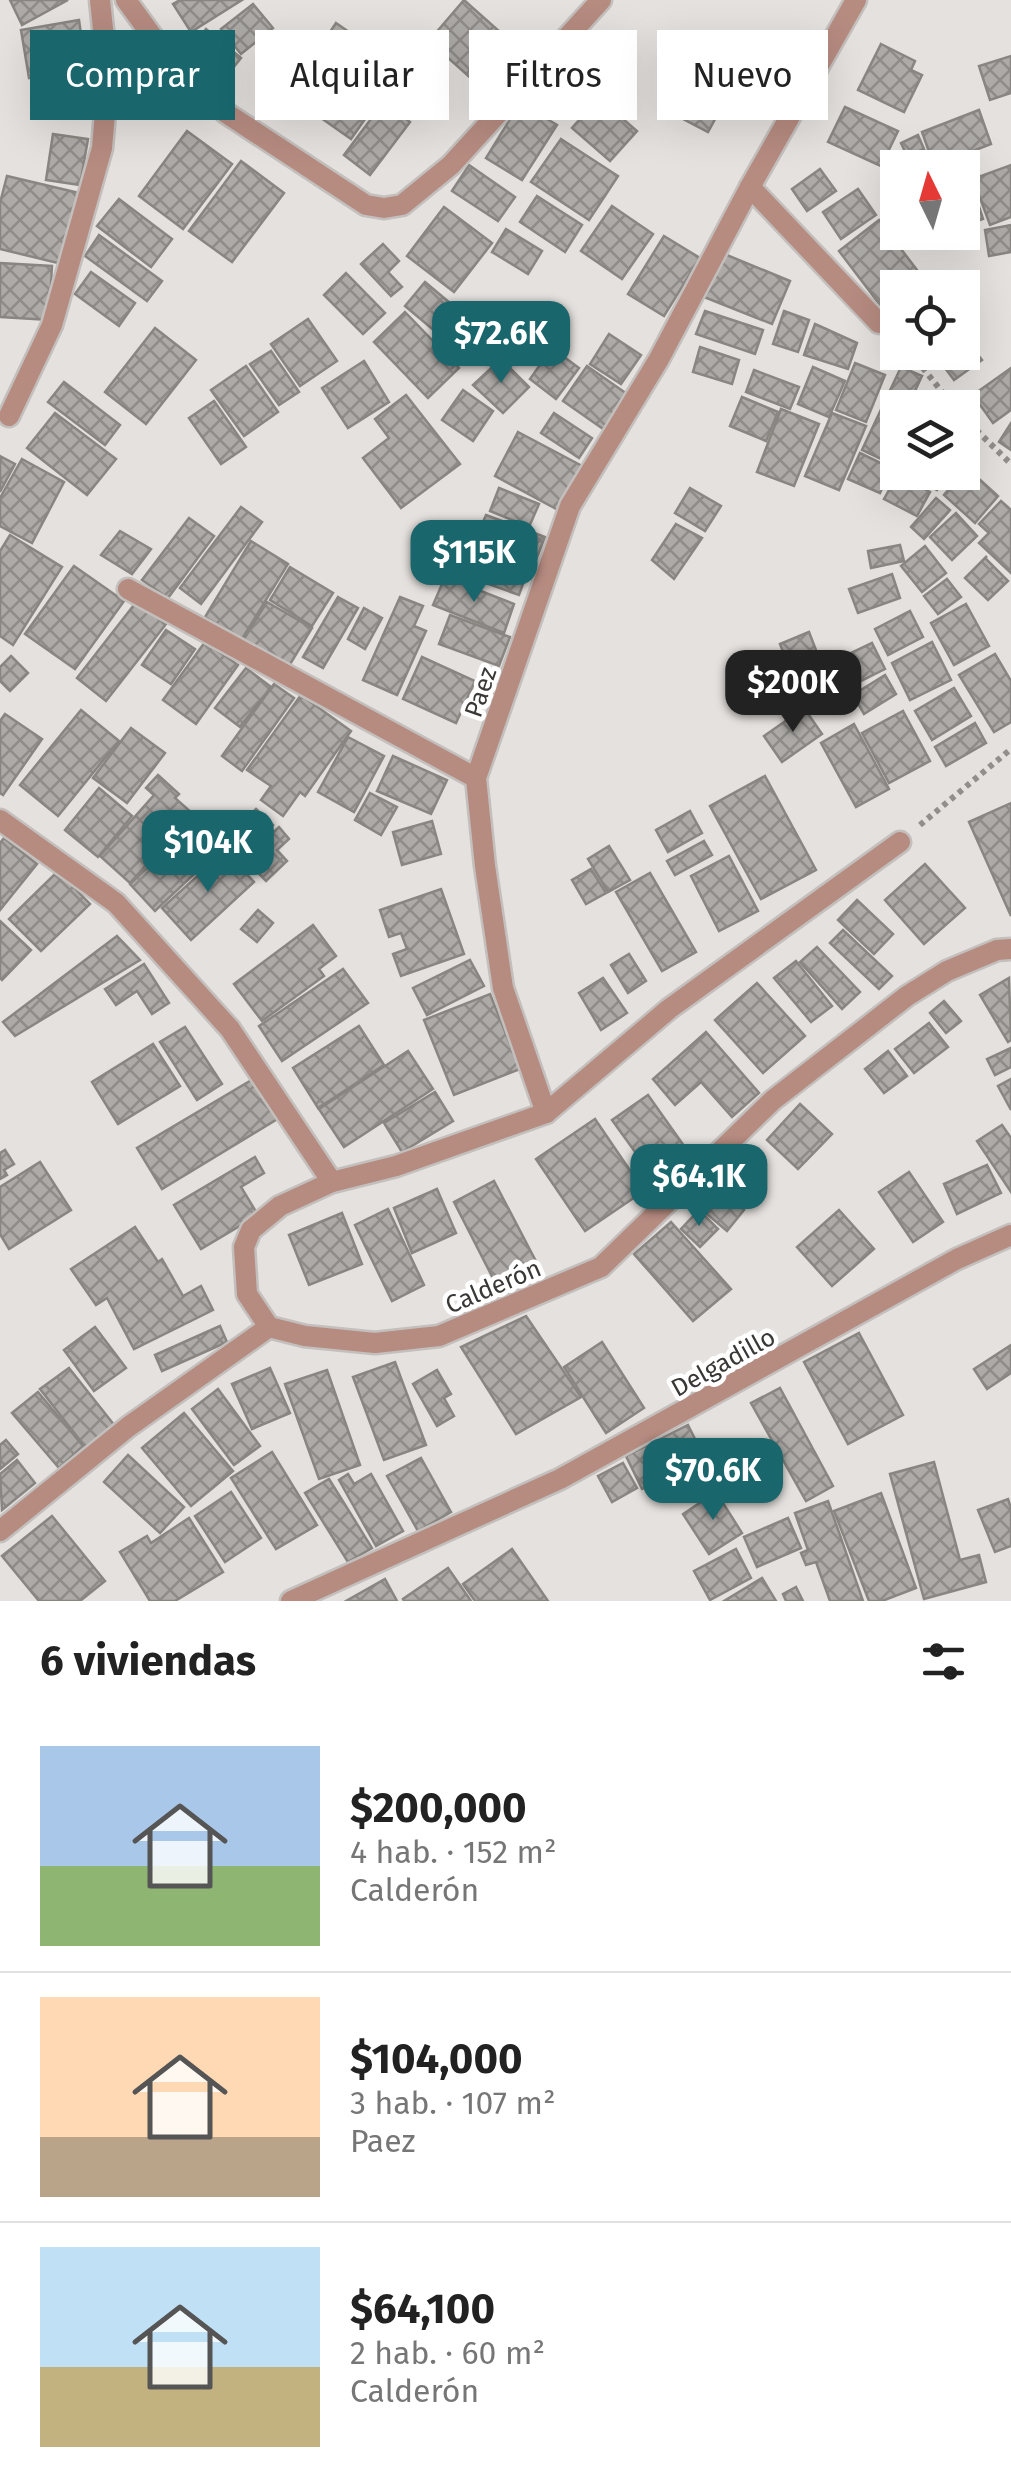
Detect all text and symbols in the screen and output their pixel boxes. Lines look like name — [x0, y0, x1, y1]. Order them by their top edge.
chip: Comprar — [30, 30, 235, 120]
chip: Alquilar — [255, 30, 449, 120]
chip: Filtros — [469, 30, 637, 120]
chip: Nuevo — [657, 30, 828, 120]
north arrow — [880, 150, 980, 250]
map controls — [880, 150, 980, 490]
button: locate — [880, 270, 980, 370]
pin: $72.6K — [420, 301, 582, 386]
text: $72.6K — [454, 314, 548, 352]
button: layers — [880, 390, 980, 490]
pin: $115K — [404, 520, 544, 605]
text: $115K — [433, 533, 515, 571]
pin: $200K — [723, 650, 863, 735]
street label: Paez — [458, 663, 503, 721]
text: $200K — [747, 663, 839, 701]
pin: $104K — [138, 810, 278, 895]
text: $104K — [164, 823, 252, 861]
pin: $64.1K — [618, 1144, 780, 1229]
text: $64.1K — [652, 1157, 746, 1195]
street label: Calderón — [441, 1253, 546, 1320]
street label: Delgadillo — [666, 1322, 781, 1404]
pin: $70.6K — [632, 1438, 794, 1523]
text: $70.6K — [665, 1451, 761, 1489]
icon: filters — [916, 1634, 971, 1689]
text: 6 viviendas — [40, 1636, 256, 1686]
text: $200,000 — [350, 1783, 527, 1833]
icon: home — [120, 1786, 240, 1906]
text: 4 hab. · 152 m² — [350, 1833, 557, 1871]
text: Calderón — [350, 1871, 479, 1909]
text: $104,000 — [350, 2034, 523, 2084]
icon: home — [120, 2037, 240, 2157]
text: 3 hab. · 107 m² — [350, 2084, 555, 2122]
text: Paez — [350, 2122, 415, 2160]
text: $64,100 — [350, 2284, 495, 2334]
icon: home — [120, 2287, 240, 2407]
text: 2 hab. · 60 m² — [350, 2334, 545, 2372]
text: Calderón — [350, 2372, 479, 2410]

